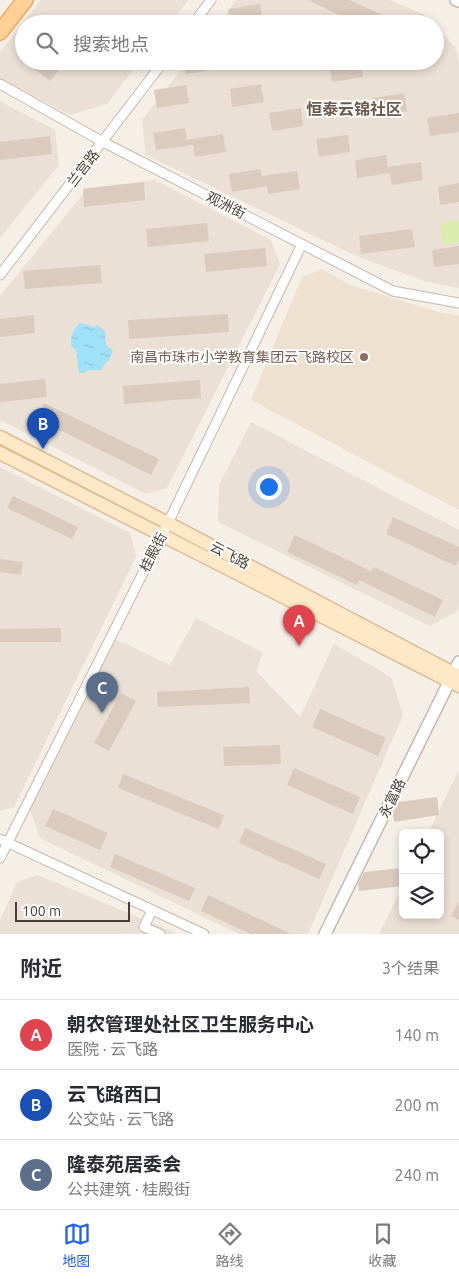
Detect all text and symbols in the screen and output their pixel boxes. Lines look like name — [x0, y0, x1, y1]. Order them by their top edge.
search box — [15, 15, 444, 70]
icon: search — [33, 29, 61, 57]
text: 搜索地点 — [73, 33, 149, 55]
district label: 恒泰云锦社区 — [306, 100, 402, 118]
street label: 兰宫路 — [64, 147, 102, 189]
street label: 观洲街 — [204, 188, 248, 222]
place label: 南昌市珠市小学教育集团云飞路校区 — [130, 349, 354, 365]
marker: 南昌市珠市小学教育集团云飞路校区 — [358, 351, 370, 363]
pin: B — [27, 408, 59, 449]
your location — [256, 474, 282, 500]
street label: 桂殿街 — [136, 530, 170, 574]
street label: 云飞路 — [208, 538, 252, 572]
pin: A — [283, 605, 315, 646]
pin: C — [86, 672, 118, 713]
street label: 永富路 — [376, 776, 408, 820]
map controls — [399, 829, 444, 919]
button: locate — [399, 829, 444, 874]
button: layers — [399, 874, 444, 919]
scale bar — [15, 899, 130, 922]
text: 100 m — [22, 903, 61, 919]
text: 附近 — [20, 956, 62, 980]
text: 3个结果 — [382, 959, 439, 977]
text: 朝农管理处社区卫生服务中心 — [67, 1013, 314, 1035]
text: A — [30, 1026, 42, 1044]
text: 140 m — [394, 1026, 439, 1044]
text: 医院 · 云飞路 — [67, 1040, 158, 1058]
text: 云飞路西口 — [67, 1083, 162, 1105]
text: B — [31, 1096, 41, 1114]
text: 200 m — [394, 1096, 439, 1114]
text: 公交站 · 云飞路 — [67, 1110, 174, 1128]
text: 隆泰苑居委会 — [67, 1153, 181, 1175]
text: C — [31, 1166, 41, 1184]
text: 240 m — [394, 1166, 439, 1184]
text: 公共建筑 · 桂殿街 — [67, 1180, 190, 1198]
tab: 地图 — [63, 1220, 91, 1270]
tab: 路线 — [216, 1220, 244, 1270]
tab: 收藏 — [369, 1220, 397, 1270]

